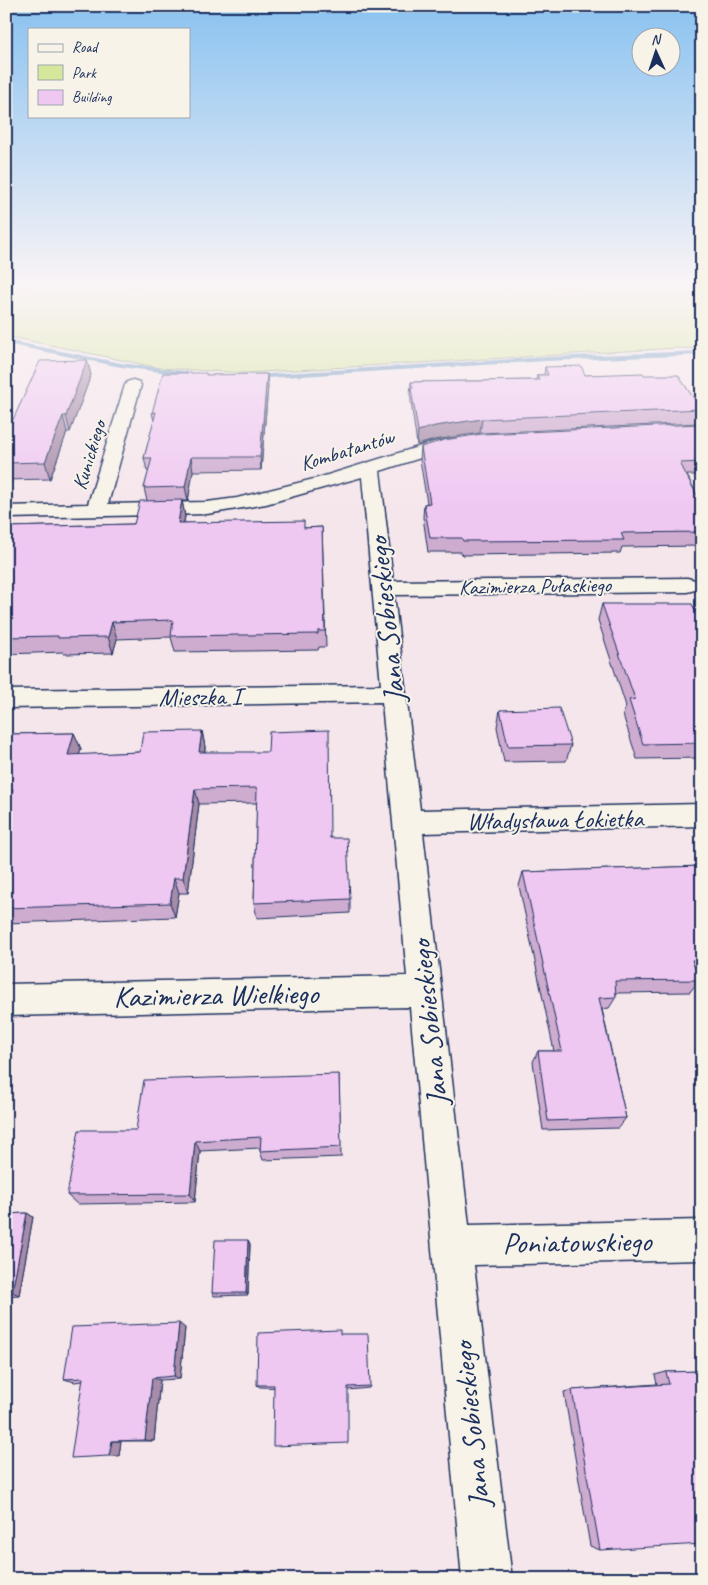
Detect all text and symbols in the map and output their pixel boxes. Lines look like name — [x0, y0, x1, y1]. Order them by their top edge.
legend — [28, 28, 190, 118]
north arrow — [630, 28, 680, 78]
text: N — [651, 31, 662, 48]
text: Road — [72, 38, 99, 57]
text: Park — [72, 64, 97, 83]
text: Building — [72, 88, 112, 107]
street label: Kunickiego — [66, 415, 113, 493]
street label: Kombatantów — [297, 423, 399, 477]
street label: Jana Sobieskiego — [358, 532, 414, 707]
street label: Kazimierza Pułaskiego — [459, 572, 613, 600]
street label: Mieszka I — [158, 680, 248, 714]
street label: Władysława Łokietka — [467, 802, 646, 838]
street label: Jana Sobieskiego — [401, 935, 457, 1110]
street label: Kazimierza Wielkiego — [113, 974, 320, 1016]
street label: Poniatowskiego — [502, 1222, 653, 1262]
street label: Jana Sobieskiego — [443, 1337, 499, 1512]

